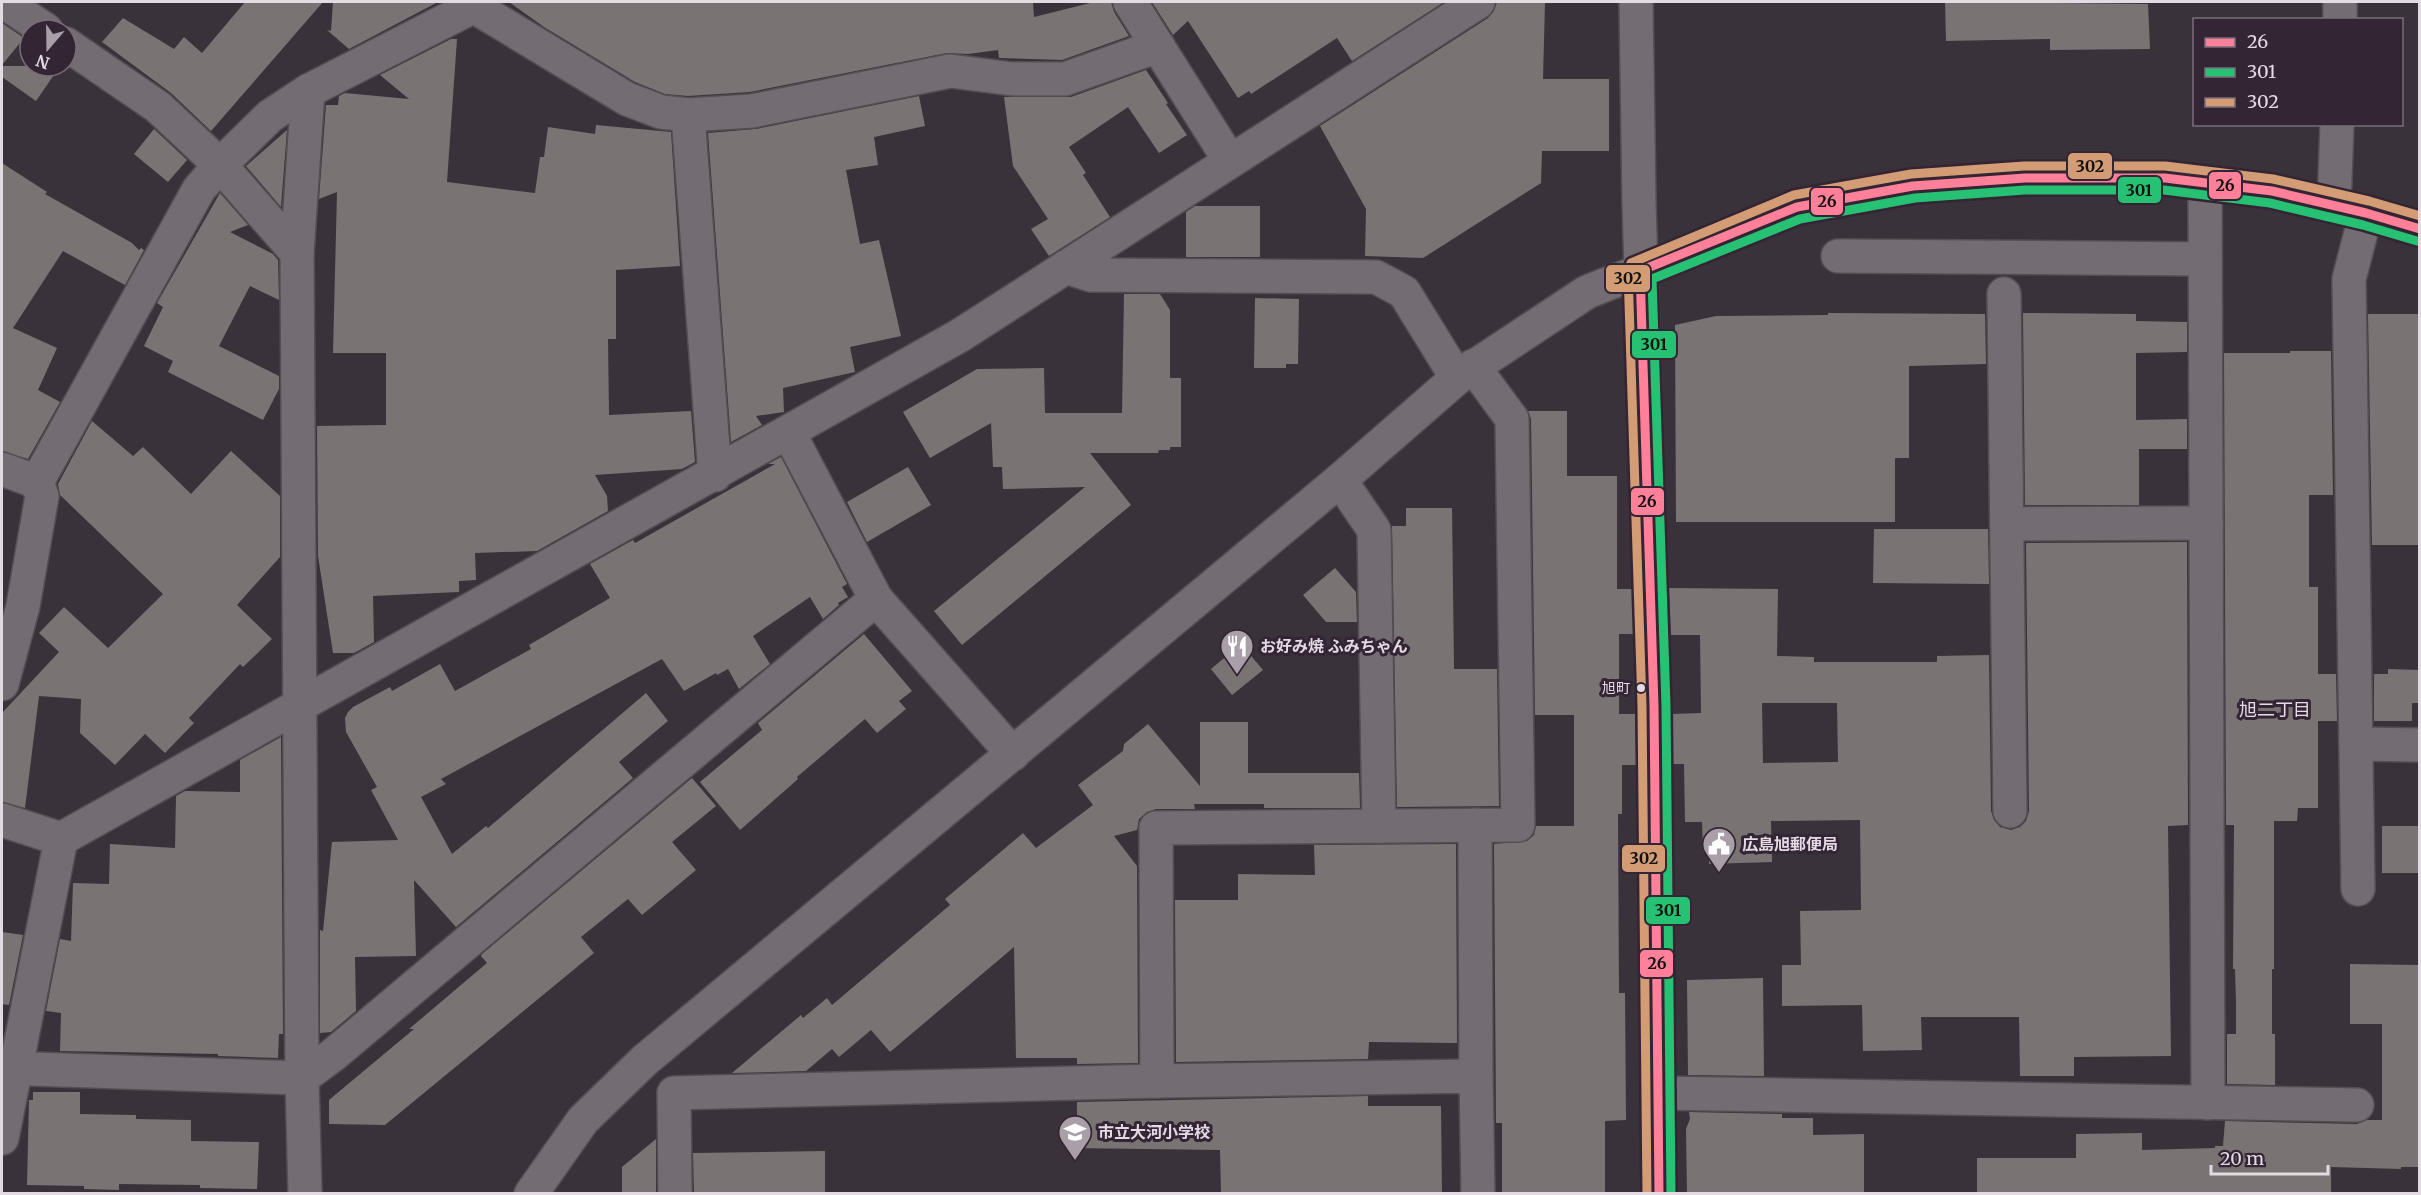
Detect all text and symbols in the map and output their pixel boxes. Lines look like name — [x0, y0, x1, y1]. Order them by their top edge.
north arrow — [18, 18, 78, 78]
legend — [2193, 18, 2403, 126]
text: 26 — [2247, 30, 2268, 53]
text: N — [33, 50, 52, 74]
text: 301 — [2247, 60, 2276, 83]
text: 302 — [2247, 90, 2279, 113]
line badge: 302 — [2067, 152, 2113, 180]
text: 302 — [2076, 156, 2104, 176]
line badge: 26 — [2208, 171, 2242, 200]
text: 26 — [2216, 175, 2235, 195]
line badge: 301 — [2117, 176, 2162, 204]
text: 301 — [2126, 180, 2153, 200]
line badge: 26 — [1810, 187, 1844, 216]
text: 26 — [1818, 191, 1837, 211]
line badge: 302 — [1605, 264, 1651, 293]
text: 302 — [1614, 268, 1642, 288]
line badge: 301 — [1631, 330, 1677, 359]
text: 301 — [1641, 334, 1668, 354]
line badge: 26 — [1630, 487, 1665, 516]
text: 26 — [1638, 491, 1657, 511]
restaurant icon: お好み焼 ふみちゃん — [1219, 628, 1255, 675]
place label: お好み焼 ふみちゃん — [1260, 636, 1408, 656]
place label: 旭町 — [1602, 679, 1630, 697]
marker: 旭町 — [1635, 682, 1647, 694]
district label: 旭二丁目 — [2239, 698, 2311, 721]
public building icon: 広島旭郵便局 — [1701, 826, 1737, 873]
place label: 広島旭郵便局 — [1742, 834, 1838, 854]
line badge: 302 — [1621, 844, 1666, 873]
text: 302 — [1630, 848, 1658, 868]
line badge: 301 — [1645, 896, 1691, 925]
text: 301 — [1655, 900, 1682, 920]
line badge: 26 — [1639, 949, 1674, 978]
text: 26 — [1648, 953, 1667, 973]
school or university icon: 市立大河小学校 — [1057, 1114, 1093, 1161]
place label: 市立大河小学校 — [1098, 1122, 1210, 1142]
scale bar — [2211, 1138, 2328, 1176]
text: 20 m — [2220, 1147, 2264, 1170]

